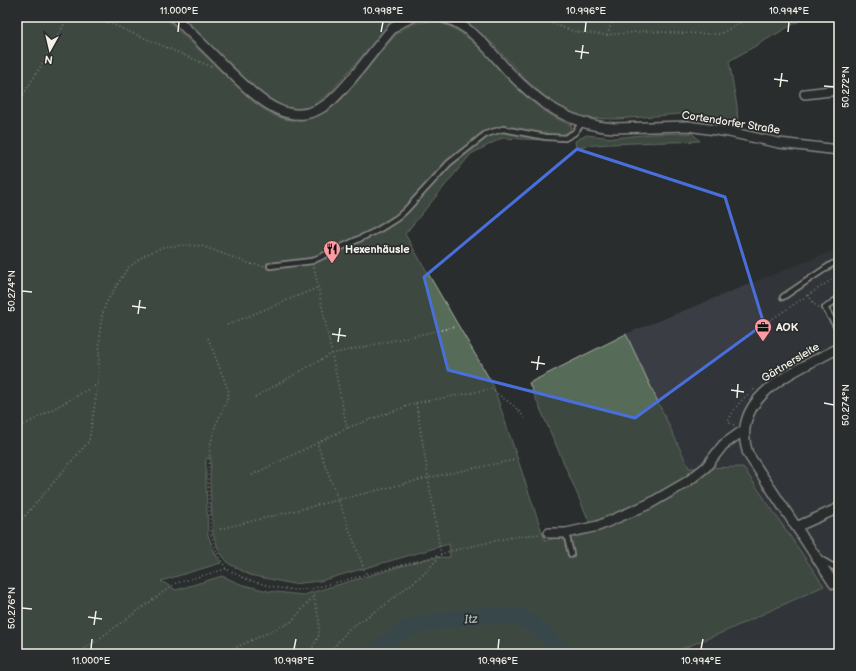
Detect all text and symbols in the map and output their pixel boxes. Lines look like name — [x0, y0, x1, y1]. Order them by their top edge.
text: 11.000°E — [160, 5, 199, 17]
text: 10.998°E — [363, 5, 404, 17]
text: 10.996°E — [566, 5, 607, 17]
text: 10.994°E — [769, 5, 809, 17]
north arrow — [30, 30, 70, 70]
text: N — [44, 52, 54, 66]
text: 50.272°N — [840, 66, 852, 108]
street label: Cortendorfer Straße — [681, 108, 781, 137]
restaurant icon: Hexenhäusle — [322, 239, 342, 264]
place label: Hexenhäusle — [345, 243, 410, 256]
text: 50.274°N — [6, 270, 18, 312]
office icon: AOK — [753, 317, 773, 342]
place label: AOK — [775, 321, 799, 334]
street label: Gärtnersleite — [759, 340, 822, 385]
text: 50.274°N — [840, 384, 852, 426]
text: 50.276°N — [6, 587, 18, 629]
water label: Itz — [463, 611, 479, 628]
text: 11.000°E — [72, 655, 111, 667]
text: 10.998°E — [274, 655, 315, 667]
text: 10.996°E — [478, 655, 519, 667]
text: 10.994°E — [681, 655, 721, 667]

